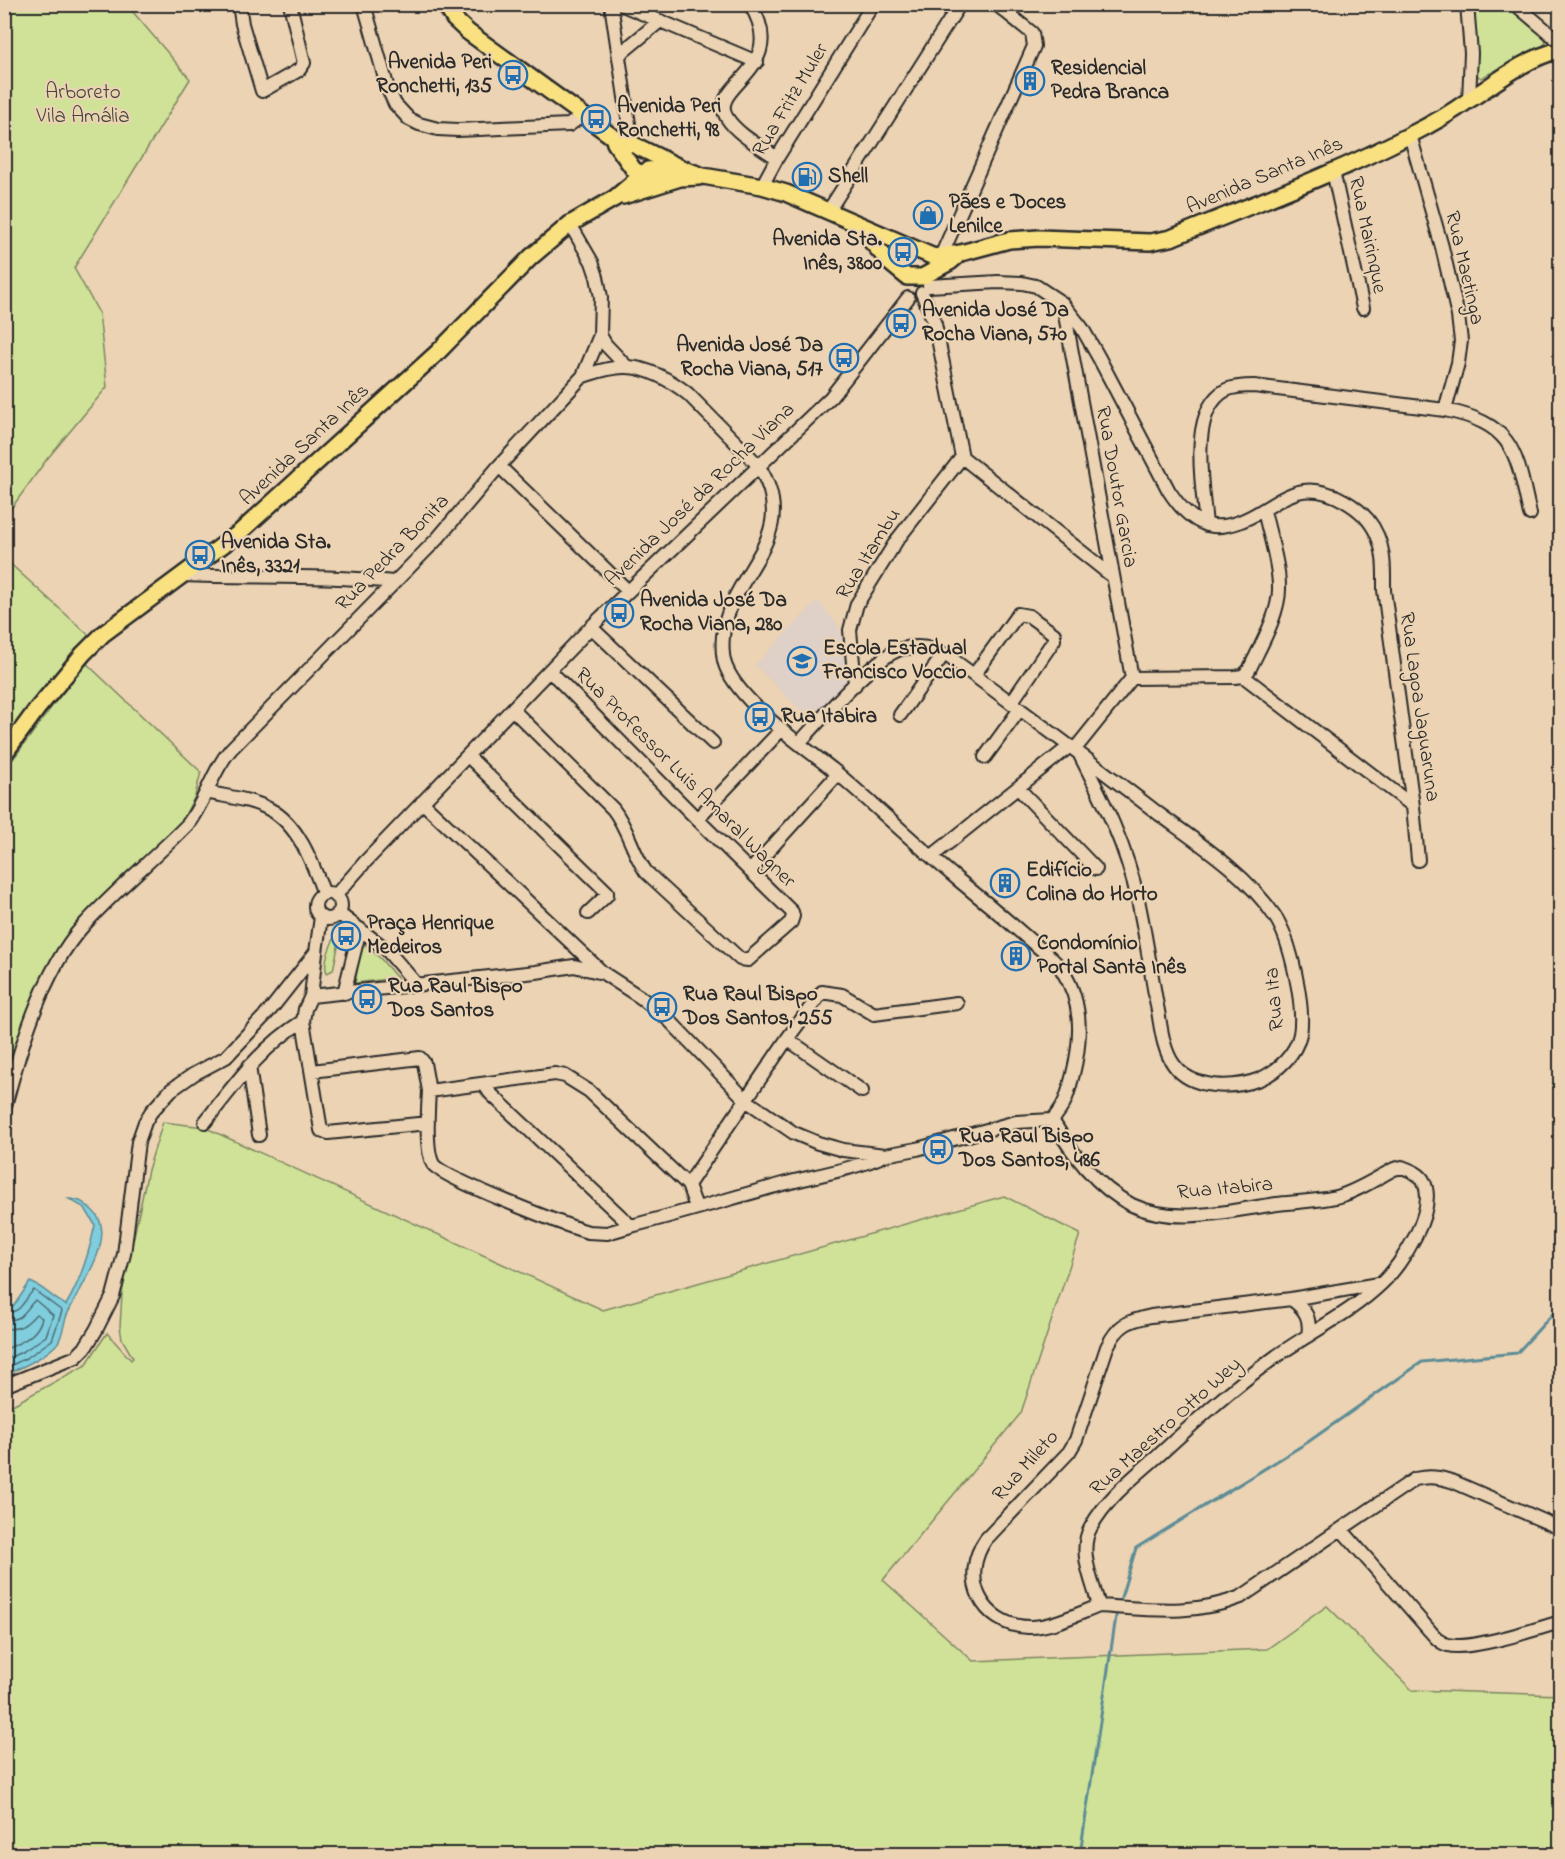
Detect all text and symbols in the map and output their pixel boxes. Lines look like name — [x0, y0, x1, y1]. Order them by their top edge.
street label: Rua Fritz Muler — [745, 37, 837, 162]
place label: Avenida Peri Ronchetti, 135 — [376, 48, 492, 102]
place label: Residencial Pedra Branca — [1051, 54, 1169, 108]
bus stop icon: Avenida Peri Ronchetti, 135 — [497, 59, 529, 91]
building icon: Residencial Pedra Branca — [1014, 65, 1046, 97]
park label: Arboreto Vila Amália — [35, 78, 130, 132]
place label: Avenida Peri Ronchetti, 98 — [617, 92, 721, 146]
bus stop icon: Avenida Peri Ronchetti, 98 — [580, 103, 612, 135]
street label: Avenida Santa Inês — [1182, 129, 1348, 223]
fuel station icon: Shell — [791, 161, 823, 193]
place label: Shell — [828, 162, 868, 192]
street label: Rua Mairinque — [1340, 174, 1394, 297]
place label: Pães e Doces Lenilce — [949, 188, 1067, 242]
shop icon: Pães e Doces Lenilce — [912, 199, 944, 231]
street label: Rua Maetinga — [1434, 208, 1492, 328]
place label: Avenida Sta. Inês, 3800 — [772, 225, 883, 279]
bus stop icon: Avenida Sta. Inês, 3800 — [887, 236, 919, 268]
place label: Avenida José Da Rocha Viana, 570 — [922, 296, 1069, 350]
bus stop icon: Avenida José Da Rocha Viana, 570 — [885, 307, 917, 339]
place label: Avenida José Da Rocha Viana, 517 — [676, 331, 823, 385]
bus stop icon: Avenida José Da Rocha Viana, 517 — [828, 342, 860, 374]
street label: Avenida Santa Inês — [233, 377, 377, 513]
street label: Avenida José da Rocha Viana — [598, 396, 802, 594]
street label: Rua Doutor Garcia — [1087, 404, 1145, 570]
street label: Rua Pedra Bonita — [329, 488, 457, 618]
street label: Rua Itambu — [829, 502, 909, 606]
place label: Avenida Sta. Inês, 3321 — [221, 528, 331, 582]
bus stop icon: Avenida Sta. Inês, 3321 — [184, 539, 216, 571]
place label: Avenida José Da Rocha Viana, 280 — [640, 586, 787, 640]
bus stop icon: Avenida José Da Rocha Viana, 280 — [603, 597, 635, 629]
street label: Rua Lagoa Jaguaruna — [1389, 610, 1447, 804]
place label: Escola Estadual Francisco Voccio — [822, 634, 967, 688]
school or university icon: Escola Estadual Francisco Voccio — [786, 645, 818, 677]
street label: Rua Professor Luis Amaral Wagner — [566, 661, 803, 897]
bus stop icon: Rua Itabira — [744, 701, 776, 733]
place label: Rua Itabira — [781, 702, 877, 732]
place label: Edifício Colina do Horto — [1026, 856, 1158, 910]
building icon: Edifício Colina do Horto — [989, 867, 1021, 899]
place label: Praça Henrique Medeiros — [367, 909, 495, 963]
bus stop icon: Praça Henrique Medeiros — [330, 920, 362, 952]
place label: Condomínio Portal Santa Inês — [1037, 929, 1187, 983]
building icon: Condomínio Portal Santa Inês — [1000, 940, 1032, 972]
street label: Rua Ita — [1257, 966, 1293, 1032]
place label: Rua Raul Bispo Dos Santos — [387, 972, 523, 1026]
place label: Rua Raul Bispo Dos Santos, 255 — [682, 980, 832, 1034]
bus stop icon: Rua Raul Bispo Dos Santos — [351, 983, 383, 1015]
bus stop icon: Rua Raul Bispo Dos Santos, 255 — [646, 991, 678, 1023]
place label: Rua Raul Bispo Dos Santos, 486 — [958, 1122, 1101, 1176]
bus stop icon: Rua Raul Bispo Dos Santos, 486 — [922, 1133, 954, 1165]
street label: Rua Itabira — [1176, 1170, 1274, 1208]
street label: Rua Maestro Otto Wey — [1083, 1350, 1250, 1505]
street label: Rua Mileto — [986, 1423, 1067, 1509]

